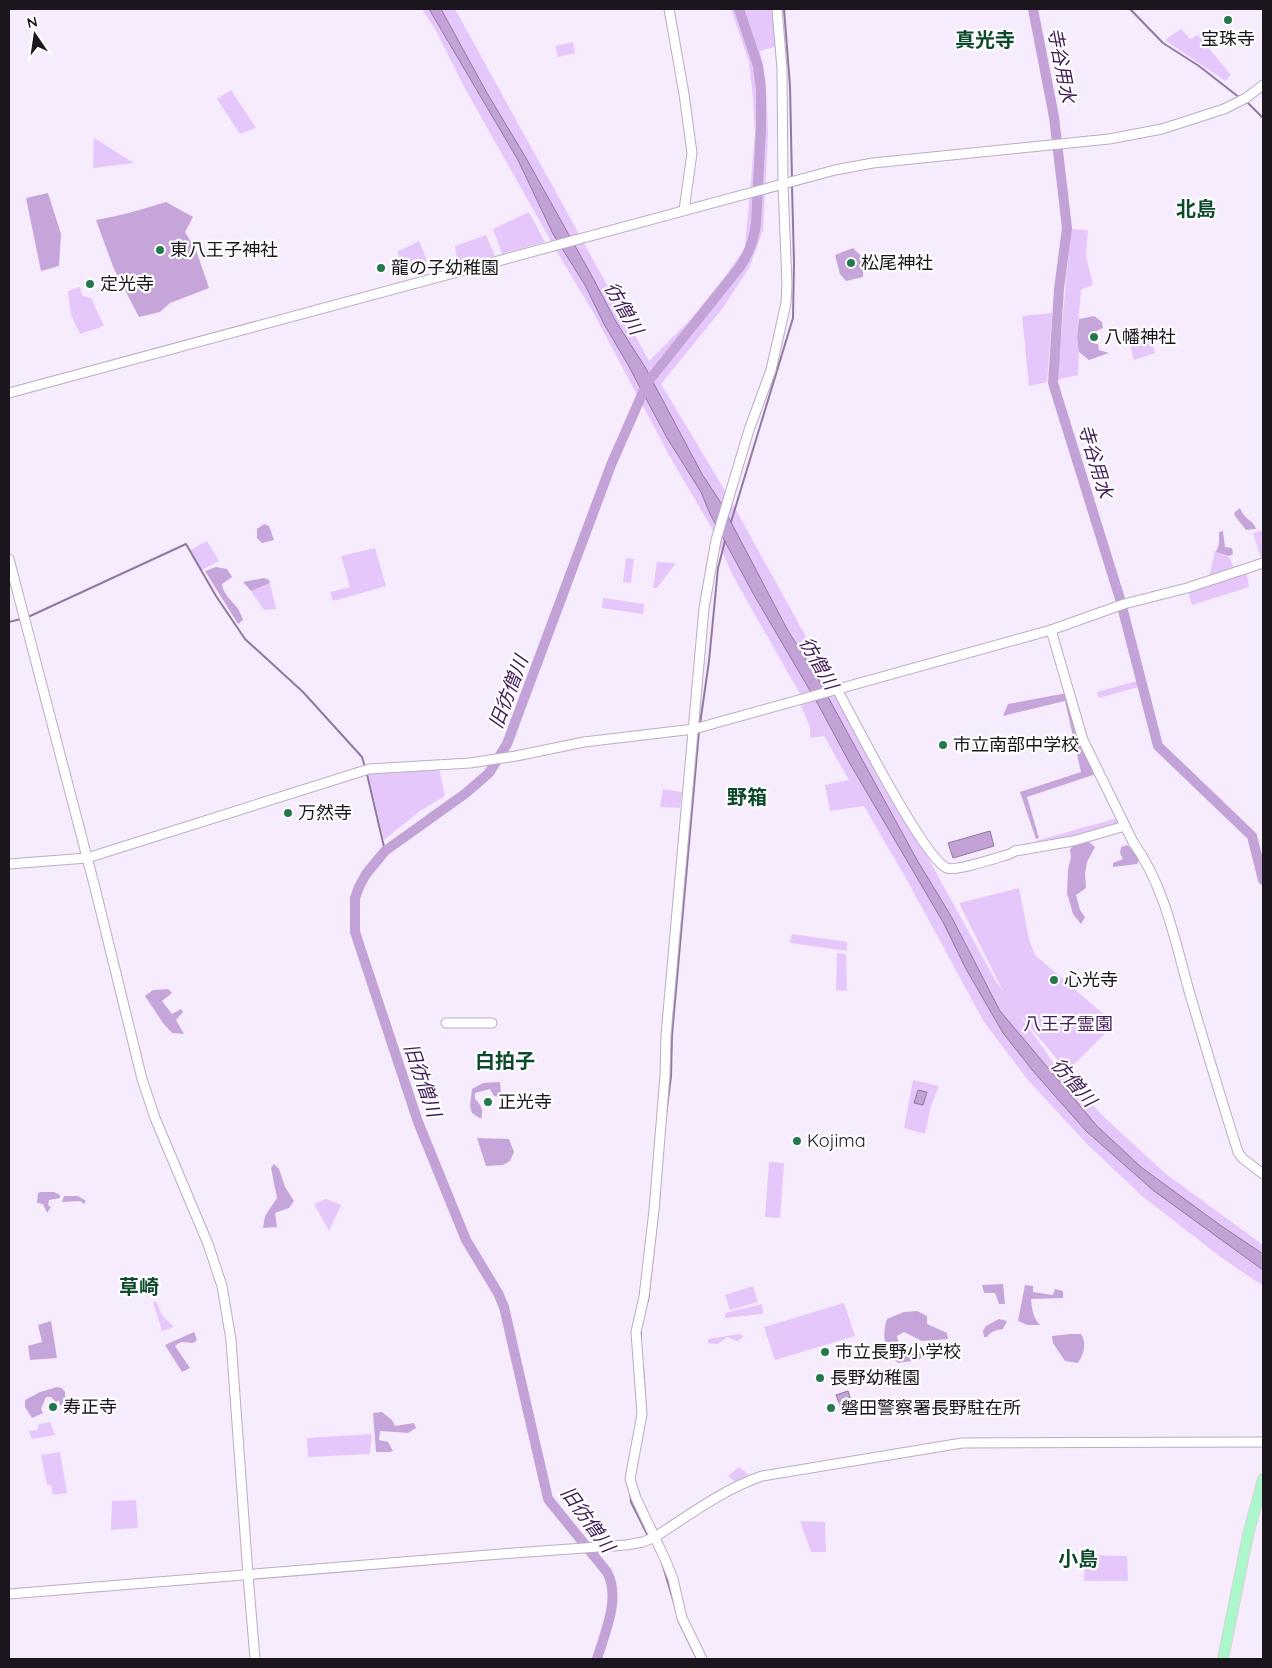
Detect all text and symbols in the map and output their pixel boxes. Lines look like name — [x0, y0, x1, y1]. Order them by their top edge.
north arrow — [10, 10, 60, 60]
text: N — [25, 12, 39, 32]
marker: 宝珠寺 — [1222, 14, 1234, 26]
water label: 寺谷用水 — [1043, 25, 1081, 107]
district label: 真光寺 — [955, 27, 1015, 52]
place label: 宝珠寺 — [1201, 27, 1255, 50]
district label: 北島 — [1176, 196, 1216, 221]
place label: 東八王子神社 — [170, 238, 278, 261]
marker: 東八王子神社 — [154, 244, 166, 256]
place label: 松尾神社 — [861, 251, 933, 274]
place label: 龍の子幼稚園 — [391, 256, 499, 279]
marker: 松尾神社 — [845, 257, 857, 269]
marker: 龍の子幼稚園 — [375, 262, 387, 274]
place label: 定光寺 — [100, 272, 154, 295]
water label: 彷僧川 — [599, 277, 650, 340]
marker: 定光寺 — [84, 278, 96, 290]
place label: 八幡神社 — [1104, 325, 1176, 348]
marker: 八幡神社 — [1088, 331, 1100, 343]
water label: 寺谷用水 — [1073, 421, 1119, 503]
water label: 彷僧川 — [794, 632, 845, 695]
water label: 旧彷僧川 — [483, 650, 534, 732]
place label: 市立南部中学校 — [953, 733, 1079, 756]
marker: 市立南部中学校 — [937, 739, 949, 751]
district label: 野箱 — [727, 784, 767, 809]
place label: 万然寺 — [298, 801, 352, 824]
marker: 万然寺 — [282, 807, 294, 819]
place label: 心光寺 — [1064, 968, 1118, 991]
marker: 心光寺 — [1048, 974, 1060, 986]
park label: 八王子霊園 — [1023, 1012, 1113, 1035]
water label: 旧彷僧川 — [399, 1040, 447, 1122]
district label: 白拍子 — [475, 1048, 535, 1073]
water label: 彷僧川 — [1046, 1053, 1103, 1113]
place label: 正光寺 — [498, 1090, 552, 1113]
marker: 正光寺 — [482, 1096, 494, 1108]
place label: Kojima — [807, 1129, 866, 1152]
marker: Kojima — [791, 1135, 803, 1147]
district label: 草崎 — [119, 1274, 159, 1299]
place label: 市立長野小学校 — [835, 1340, 961, 1363]
marker: 市立長野小学校 — [819, 1346, 831, 1358]
place label: 長野幼稚園 — [830, 1366, 920, 1389]
marker: 長野幼稚園 — [814, 1372, 826, 1384]
place label: 寿正寺 — [63, 1395, 117, 1418]
place label: 磐田警察署長野駐在所 — [841, 1396, 1021, 1419]
marker: 寿正寺 — [47, 1401, 59, 1413]
marker: 磐田警察署長野駐在所 — [825, 1402, 837, 1414]
water label: 旧彷僧川 — [556, 1481, 621, 1558]
district label: 小島 — [1058, 1546, 1098, 1571]

